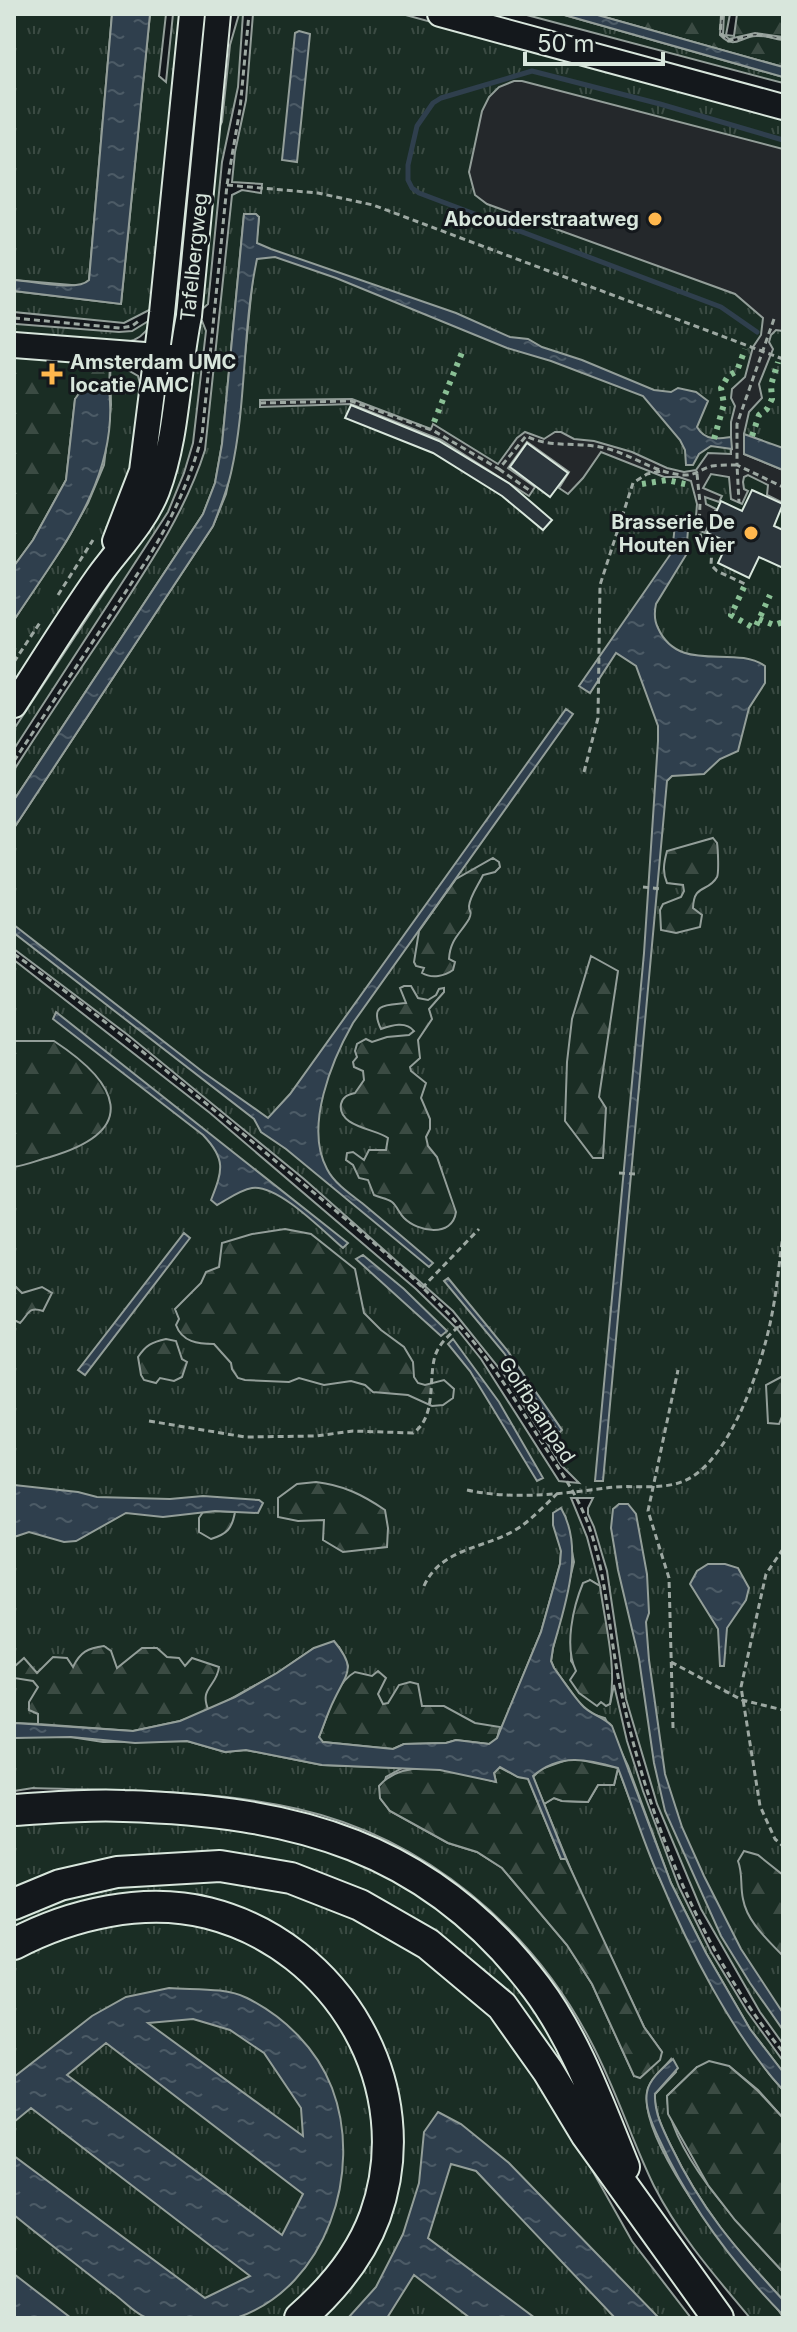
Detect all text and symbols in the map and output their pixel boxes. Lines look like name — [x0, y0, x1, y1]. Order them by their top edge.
scale bar — [525, 16, 663, 66]
text: 50 m — [537, 29, 595, 58]
street label: Tafelbergweg — [175, 191, 213, 323]
place label: Abcouderstraatweg — [444, 207, 639, 231]
marker: Abcouderstraatweg — [646, 210, 664, 228]
place label: Amsterdam UMC locatie AMC — [70, 350, 236, 397]
marker: Amsterdam UMC locatie AMC — [41, 363, 63, 385]
place label: Brasserie De Houten Vier — [611, 510, 735, 557]
marker: Brasserie De Houten Vier — [742, 524, 760, 542]
street label: Golfbaanpad — [494, 1352, 580, 1468]

